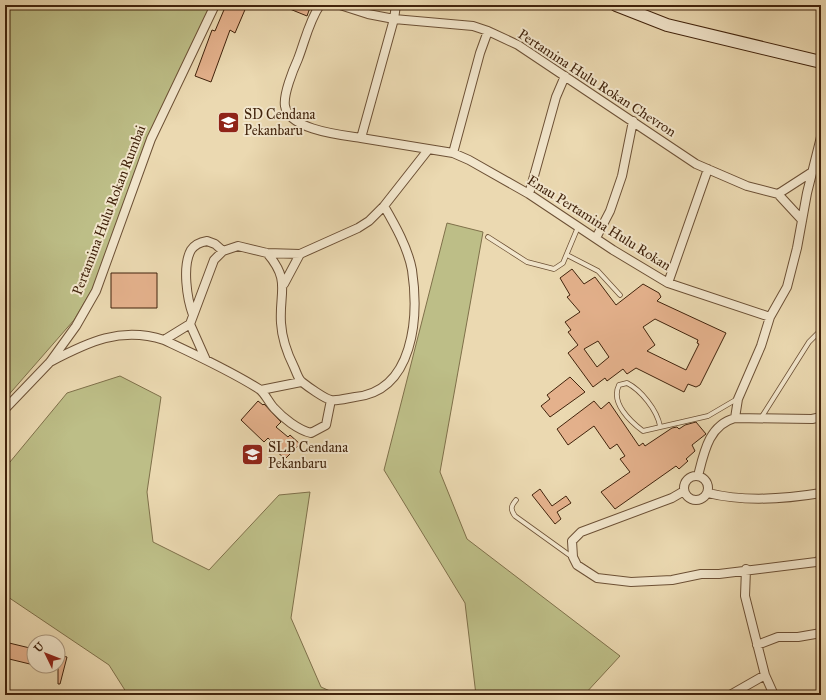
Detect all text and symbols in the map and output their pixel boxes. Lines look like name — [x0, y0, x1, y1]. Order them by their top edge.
street label: Pertamina Hulu Rokan Chevron — [515, 26, 680, 141]
place label: SD Cendana Pekanbaru — [244, 106, 316, 139]
school or university icon: SD Cendana Pekanbaru — [215, 109, 241, 135]
street label: Pertamina Hulu Rokan Rumbai — [69, 123, 149, 297]
street label: Enau Pertamina Hulu Rokan — [524, 172, 674, 274]
place label: SLB Cendana Pekanbaru — [268, 439, 348, 472]
school or university icon: SLB Cendana Pekanbaru — [240, 442, 266, 468]
north arrow — [26, 634, 66, 674]
text: U — [31, 640, 47, 655]

